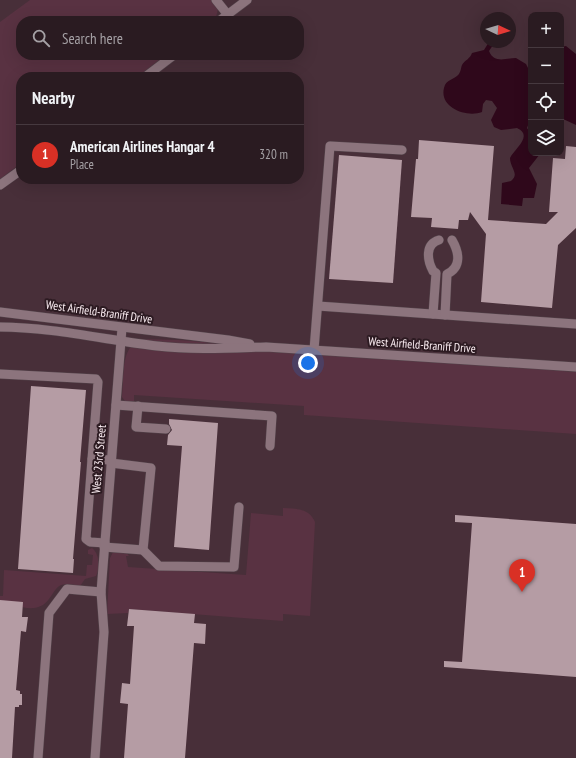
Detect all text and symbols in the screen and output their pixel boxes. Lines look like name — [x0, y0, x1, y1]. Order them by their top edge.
north arrow — [480, 12, 516, 48]
map controls — [528, 12, 564, 156]
button: + — [528, 12, 564, 48]
search box — [16, 16, 304, 60]
icon: search — [30, 27, 52, 49]
text: Search here — [62, 29, 123, 48]
button: − — [528, 48, 564, 84]
button: locate — [528, 84, 564, 120]
text: Nearby — [32, 87, 75, 109]
button: layers — [528, 120, 564, 156]
text: American Airlines Hangar 4 — [70, 137, 215, 156]
text: 1 — [42, 146, 48, 163]
text: 320 m — [259, 146, 288, 163]
text: Place — [70, 156, 94, 173]
street label: West Airfield-Braniff Drive — [45, 297, 153, 326]
street label: West Airfield-Braniff Drive — [368, 333, 476, 356]
your location — [298, 353, 318, 373]
street label: West 23rd Street — [88, 423, 109, 494]
pin: 1 — [509, 559, 535, 592]

